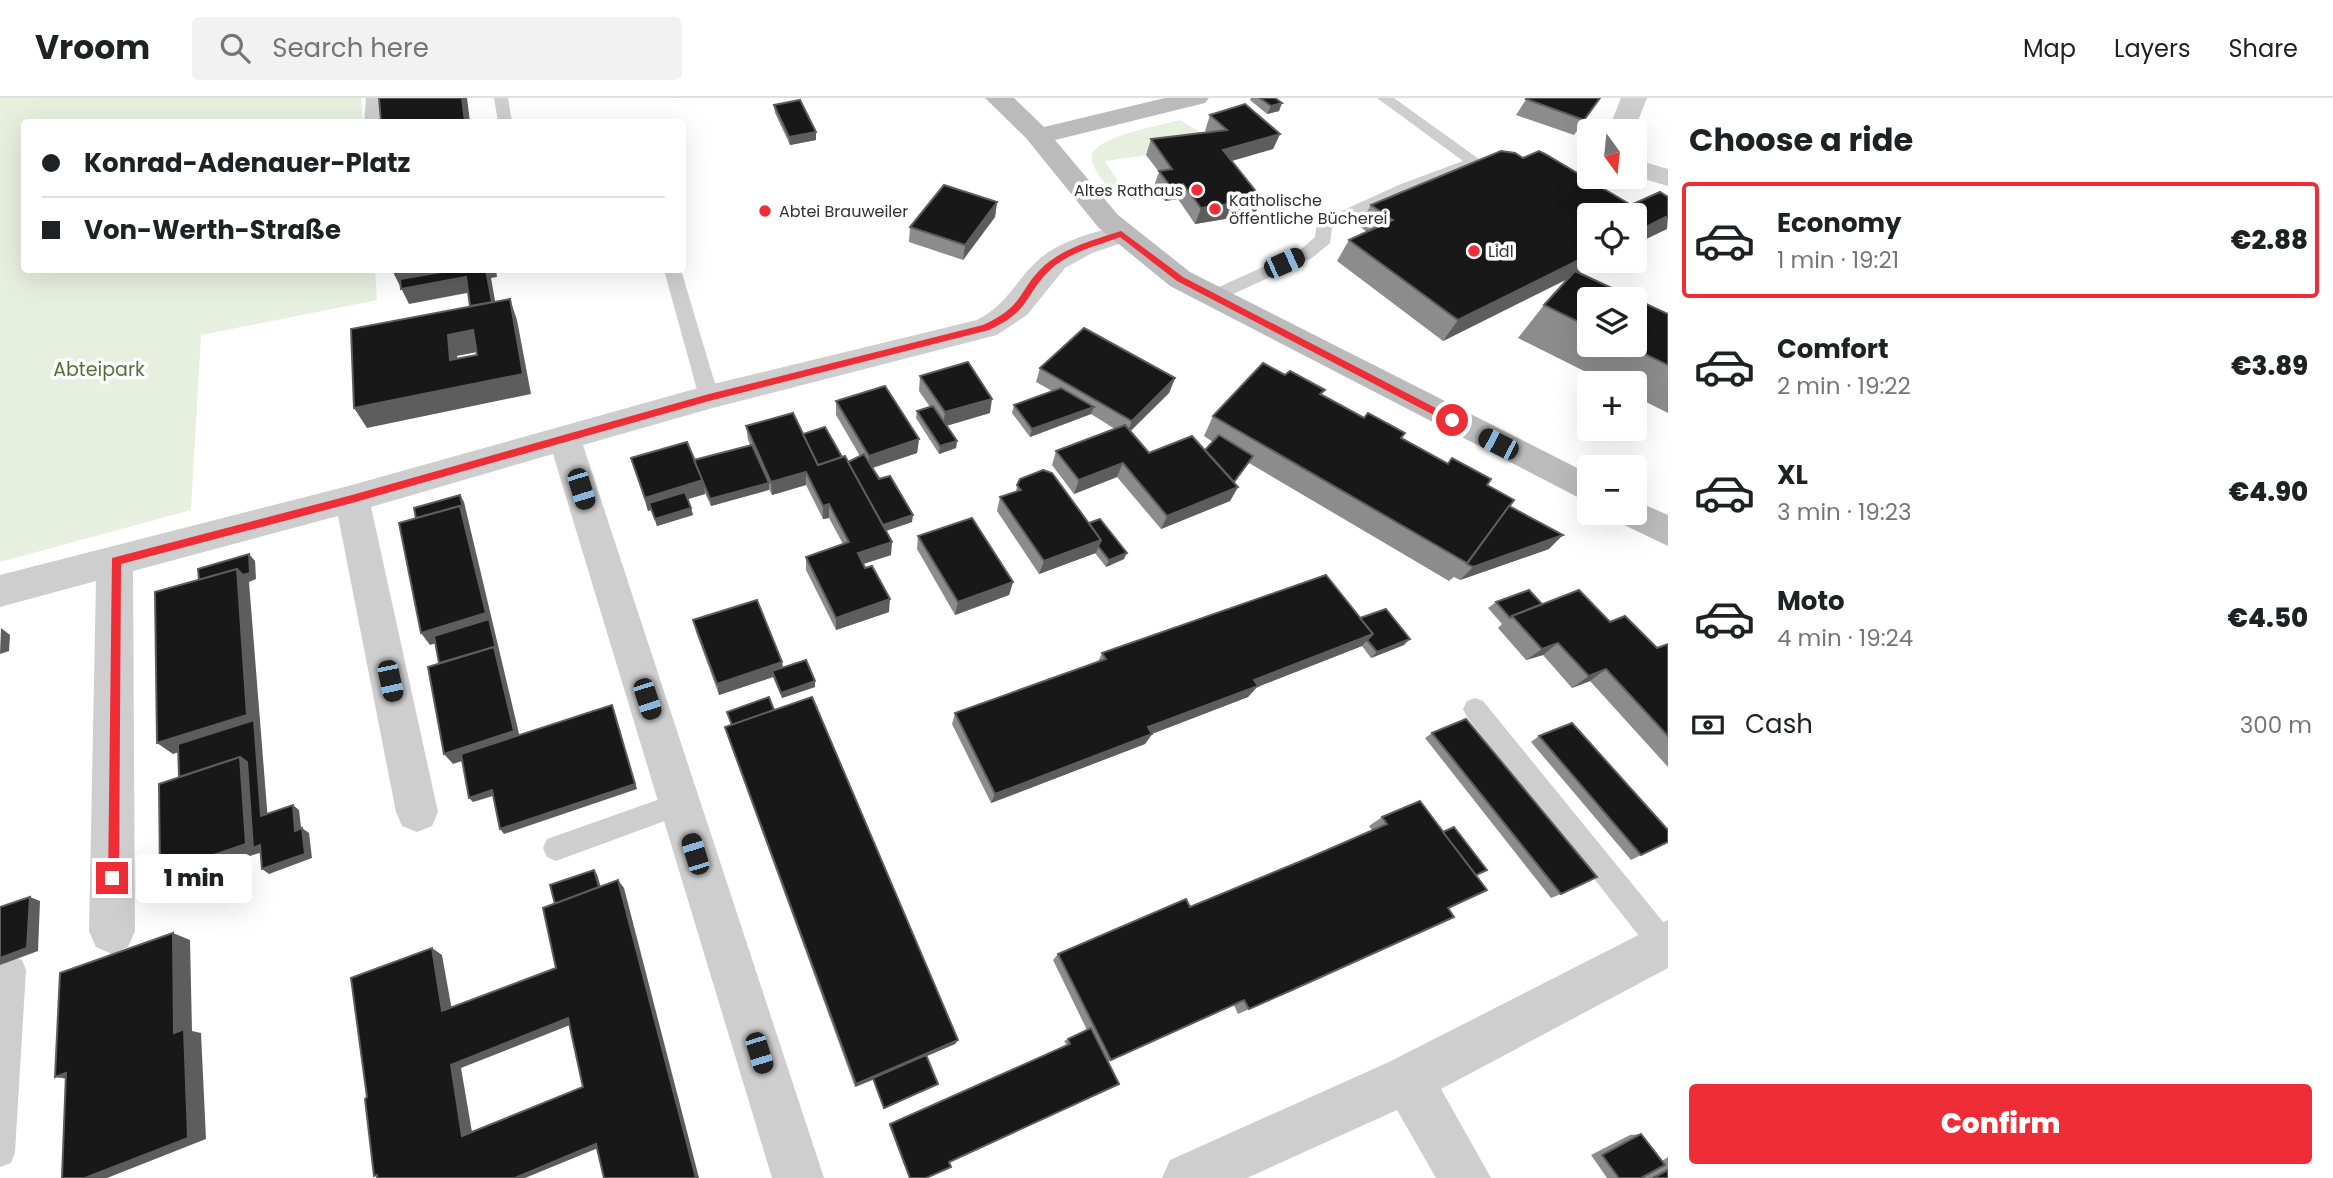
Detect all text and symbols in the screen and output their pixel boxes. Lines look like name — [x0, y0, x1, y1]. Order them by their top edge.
search box — [192, 17, 682, 80]
text: Vroom — [35, 24, 150, 71]
icon: search — [216, 29, 254, 67]
text: Search here — [272, 30, 429, 66]
text: Map — [2023, 32, 2076, 65]
text: Layers — [2114, 32, 2190, 65]
text: Share — [2228, 32, 2298, 65]
text: Choose a ride — [1689, 117, 1913, 162]
north arrow — [1577, 119, 1647, 189]
map controls — [1577, 119, 1647, 525]
text: Konrad-Adenauer-Platz — [84, 145, 410, 181]
place label: Altes Rathaus — [1074, 179, 1183, 202]
marker: Altes Rathaus — [1189, 182, 1205, 198]
place label: Katholische öffentliche Bücherei — [1229, 189, 1388, 230]
place label: Abtei Brauweiler — [779, 200, 908, 223]
marker: Katholische öffentliche Bücherei — [1207, 201, 1223, 217]
marker: Abtei Brauweiler — [757, 203, 773, 219]
button: locate — [1577, 203, 1647, 273]
text: Economy — [1777, 205, 1901, 241]
icon: car — [1693, 209, 1756, 272]
text: Von-Werth-Straße — [84, 212, 341, 248]
text: €2.88 — [2231, 222, 2308, 258]
place label: Lidl — [1488, 240, 1514, 263]
marker: Lidl — [1466, 243, 1482, 259]
text: 1 min · 19:21 — [1777, 244, 1899, 276]
car — [1261, 245, 1308, 281]
button: layers — [1577, 287, 1647, 357]
text: Comfort — [1777, 331, 1889, 367]
icon: car — [1693, 335, 1756, 398]
text: €3.89 — [2231, 348, 2308, 384]
park label: Abteipark — [53, 356, 145, 383]
text: 2 min · 19:22 — [1777, 370, 1911, 402]
button: + — [1577, 371, 1647, 441]
route start — [1436, 404, 1468, 436]
car — [1475, 425, 1522, 463]
button: − — [1577, 455, 1647, 525]
text: XL — [1777, 457, 1808, 493]
icon: car — [1693, 461, 1756, 524]
car — [565, 466, 598, 512]
text: €4.90 — [2229, 474, 2308, 510]
text: 3 min · 19:23 — [1777, 496, 1911, 528]
text: Moto — [1777, 583, 1845, 619]
icon: car — [1693, 587, 1756, 650]
text: €4.50 — [2227, 600, 2308, 636]
text: 4 min · 19:24 — [1777, 622, 1913, 654]
car — [376, 658, 405, 704]
car — [631, 676, 664, 722]
icon: cash — [1689, 706, 1727, 744]
text: Cash — [1745, 706, 1813, 742]
text: 300 m — [2240, 709, 2312, 741]
car — [679, 831, 712, 877]
callout: 1 min — [136, 854, 252, 902]
route end — [96, 862, 128, 894]
text: 1 min — [164, 862, 224, 894]
car — [743, 1030, 776, 1076]
button: Confirm — [1689, 1084, 2312, 1164]

